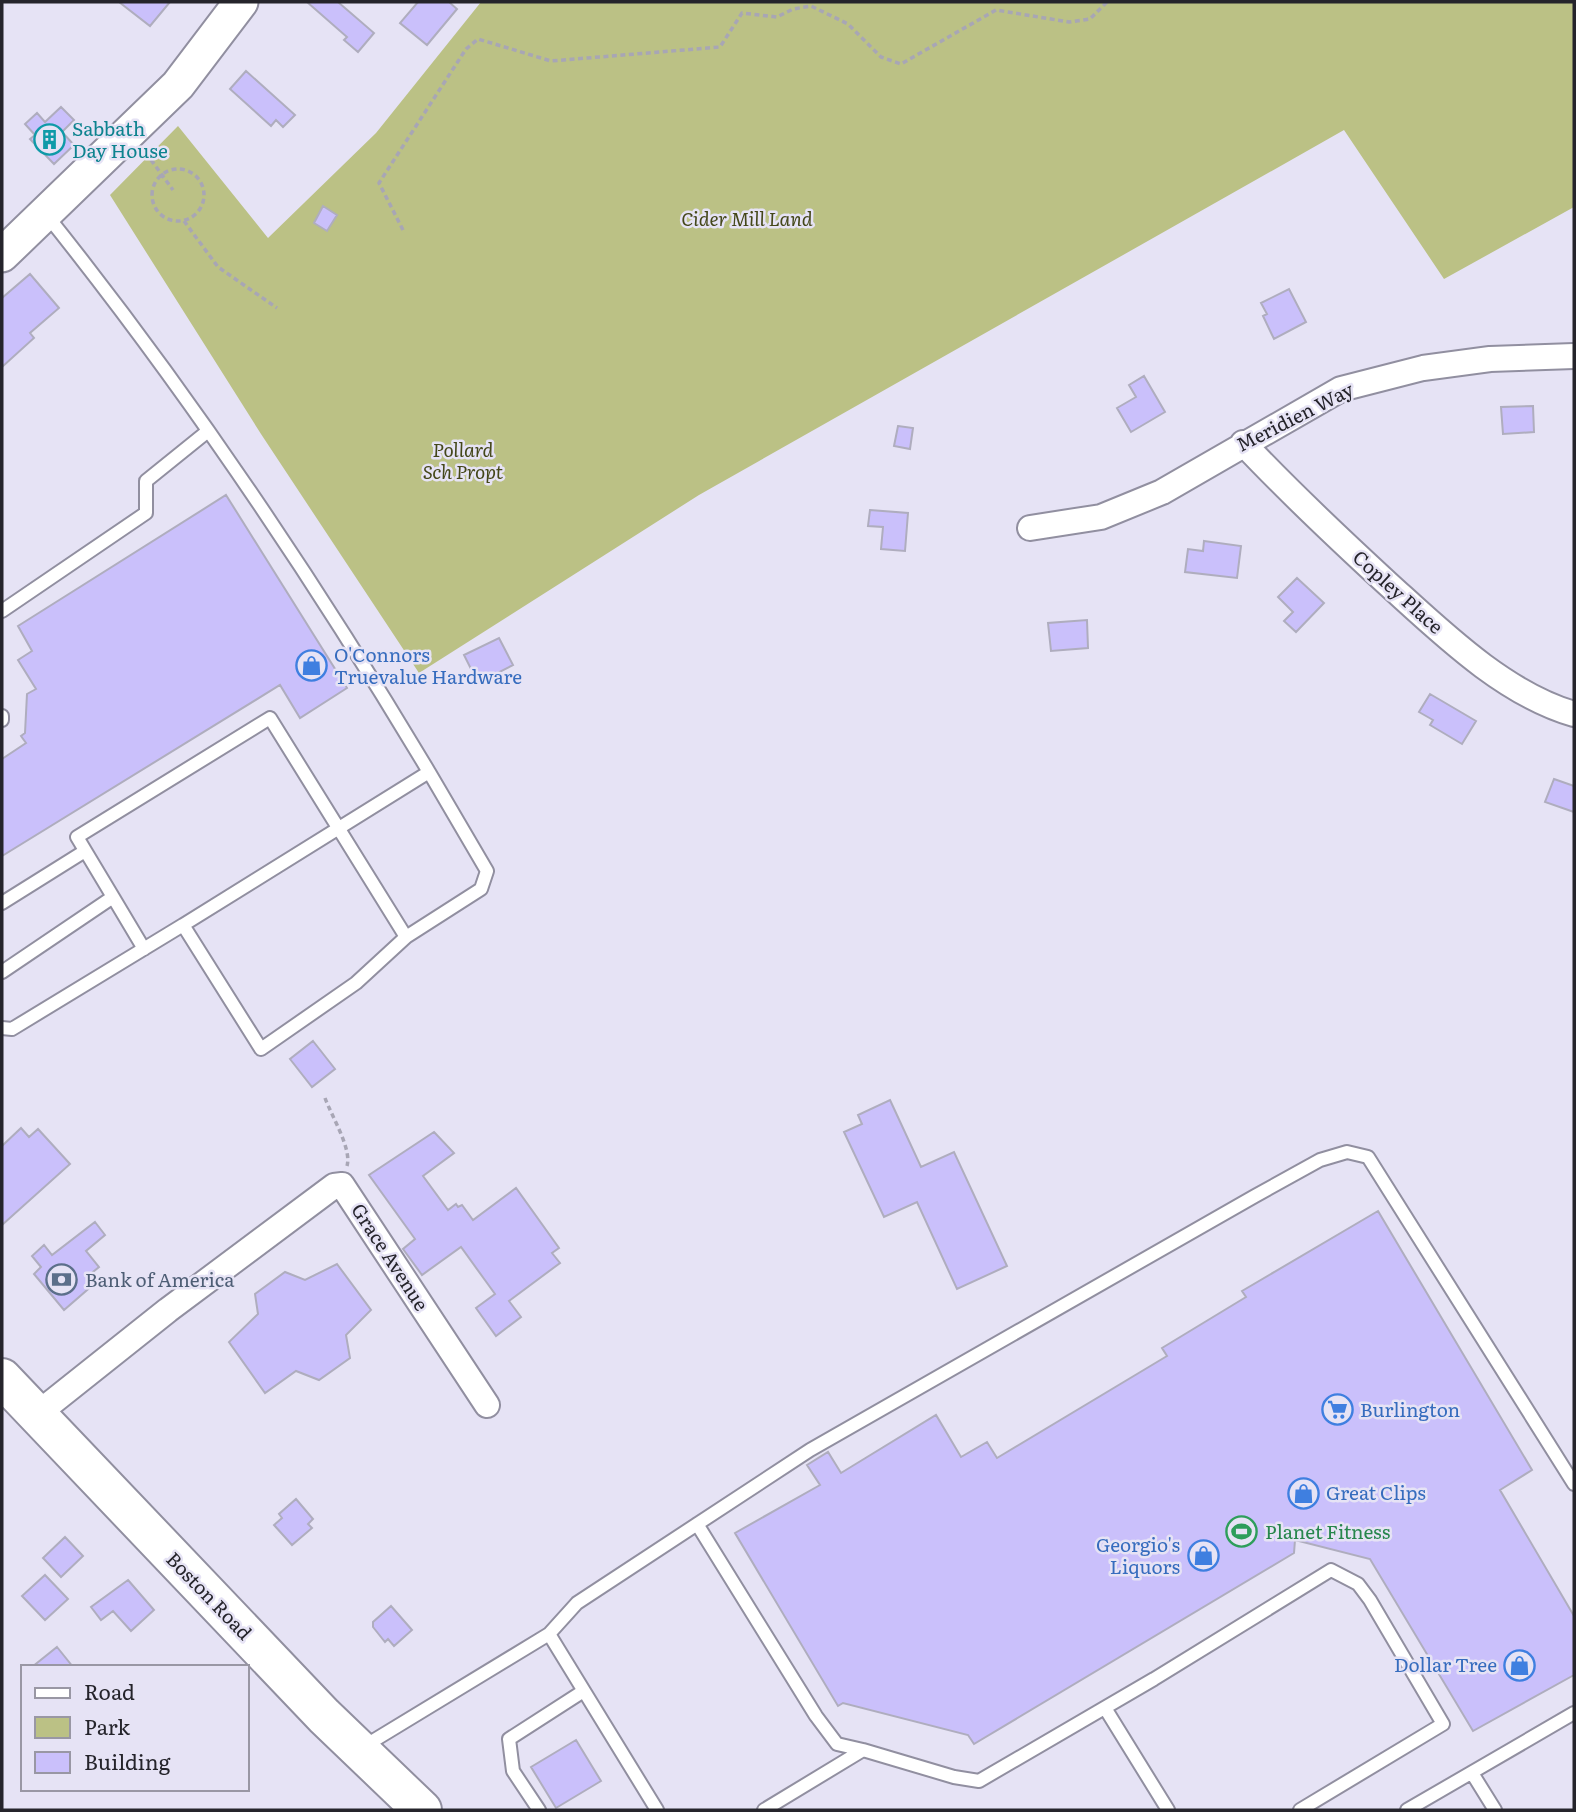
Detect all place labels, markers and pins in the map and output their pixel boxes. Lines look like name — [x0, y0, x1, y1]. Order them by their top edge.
place label: Sabbath Day House — [72, 114, 168, 164]
building icon: Sabbath Day House — [32, 123, 66, 157]
place label: O'Connors Truevalue Hardware — [334, 640, 522, 690]
shop icon: O'Connors Truevalue Hardware — [294, 649, 328, 683]
bank icon: Bank of America — [45, 1263, 79, 1297]
place label: Bank of America — [85, 1265, 235, 1293]
supermarket icon: Burlington — [1320, 1393, 1354, 1427]
place label: Burlington — [1360, 1395, 1460, 1423]
shop icon: Great Clips — [1286, 1476, 1320, 1510]
place label: Great Clips — [1326, 1478, 1426, 1506]
sports icon: Planet Fitness — [1225, 1515, 1259, 1549]
place label: Planet Fitness — [1265, 1517, 1391, 1545]
place label: Georgio's Liquors — [1096, 1530, 1180, 1580]
shop icon: Georgio's Liquors — [1186, 1539, 1220, 1573]
shop icon: Dollar Tree — [1503, 1648, 1537, 1682]
place label: Dollar Tree — [1394, 1650, 1497, 1678]

